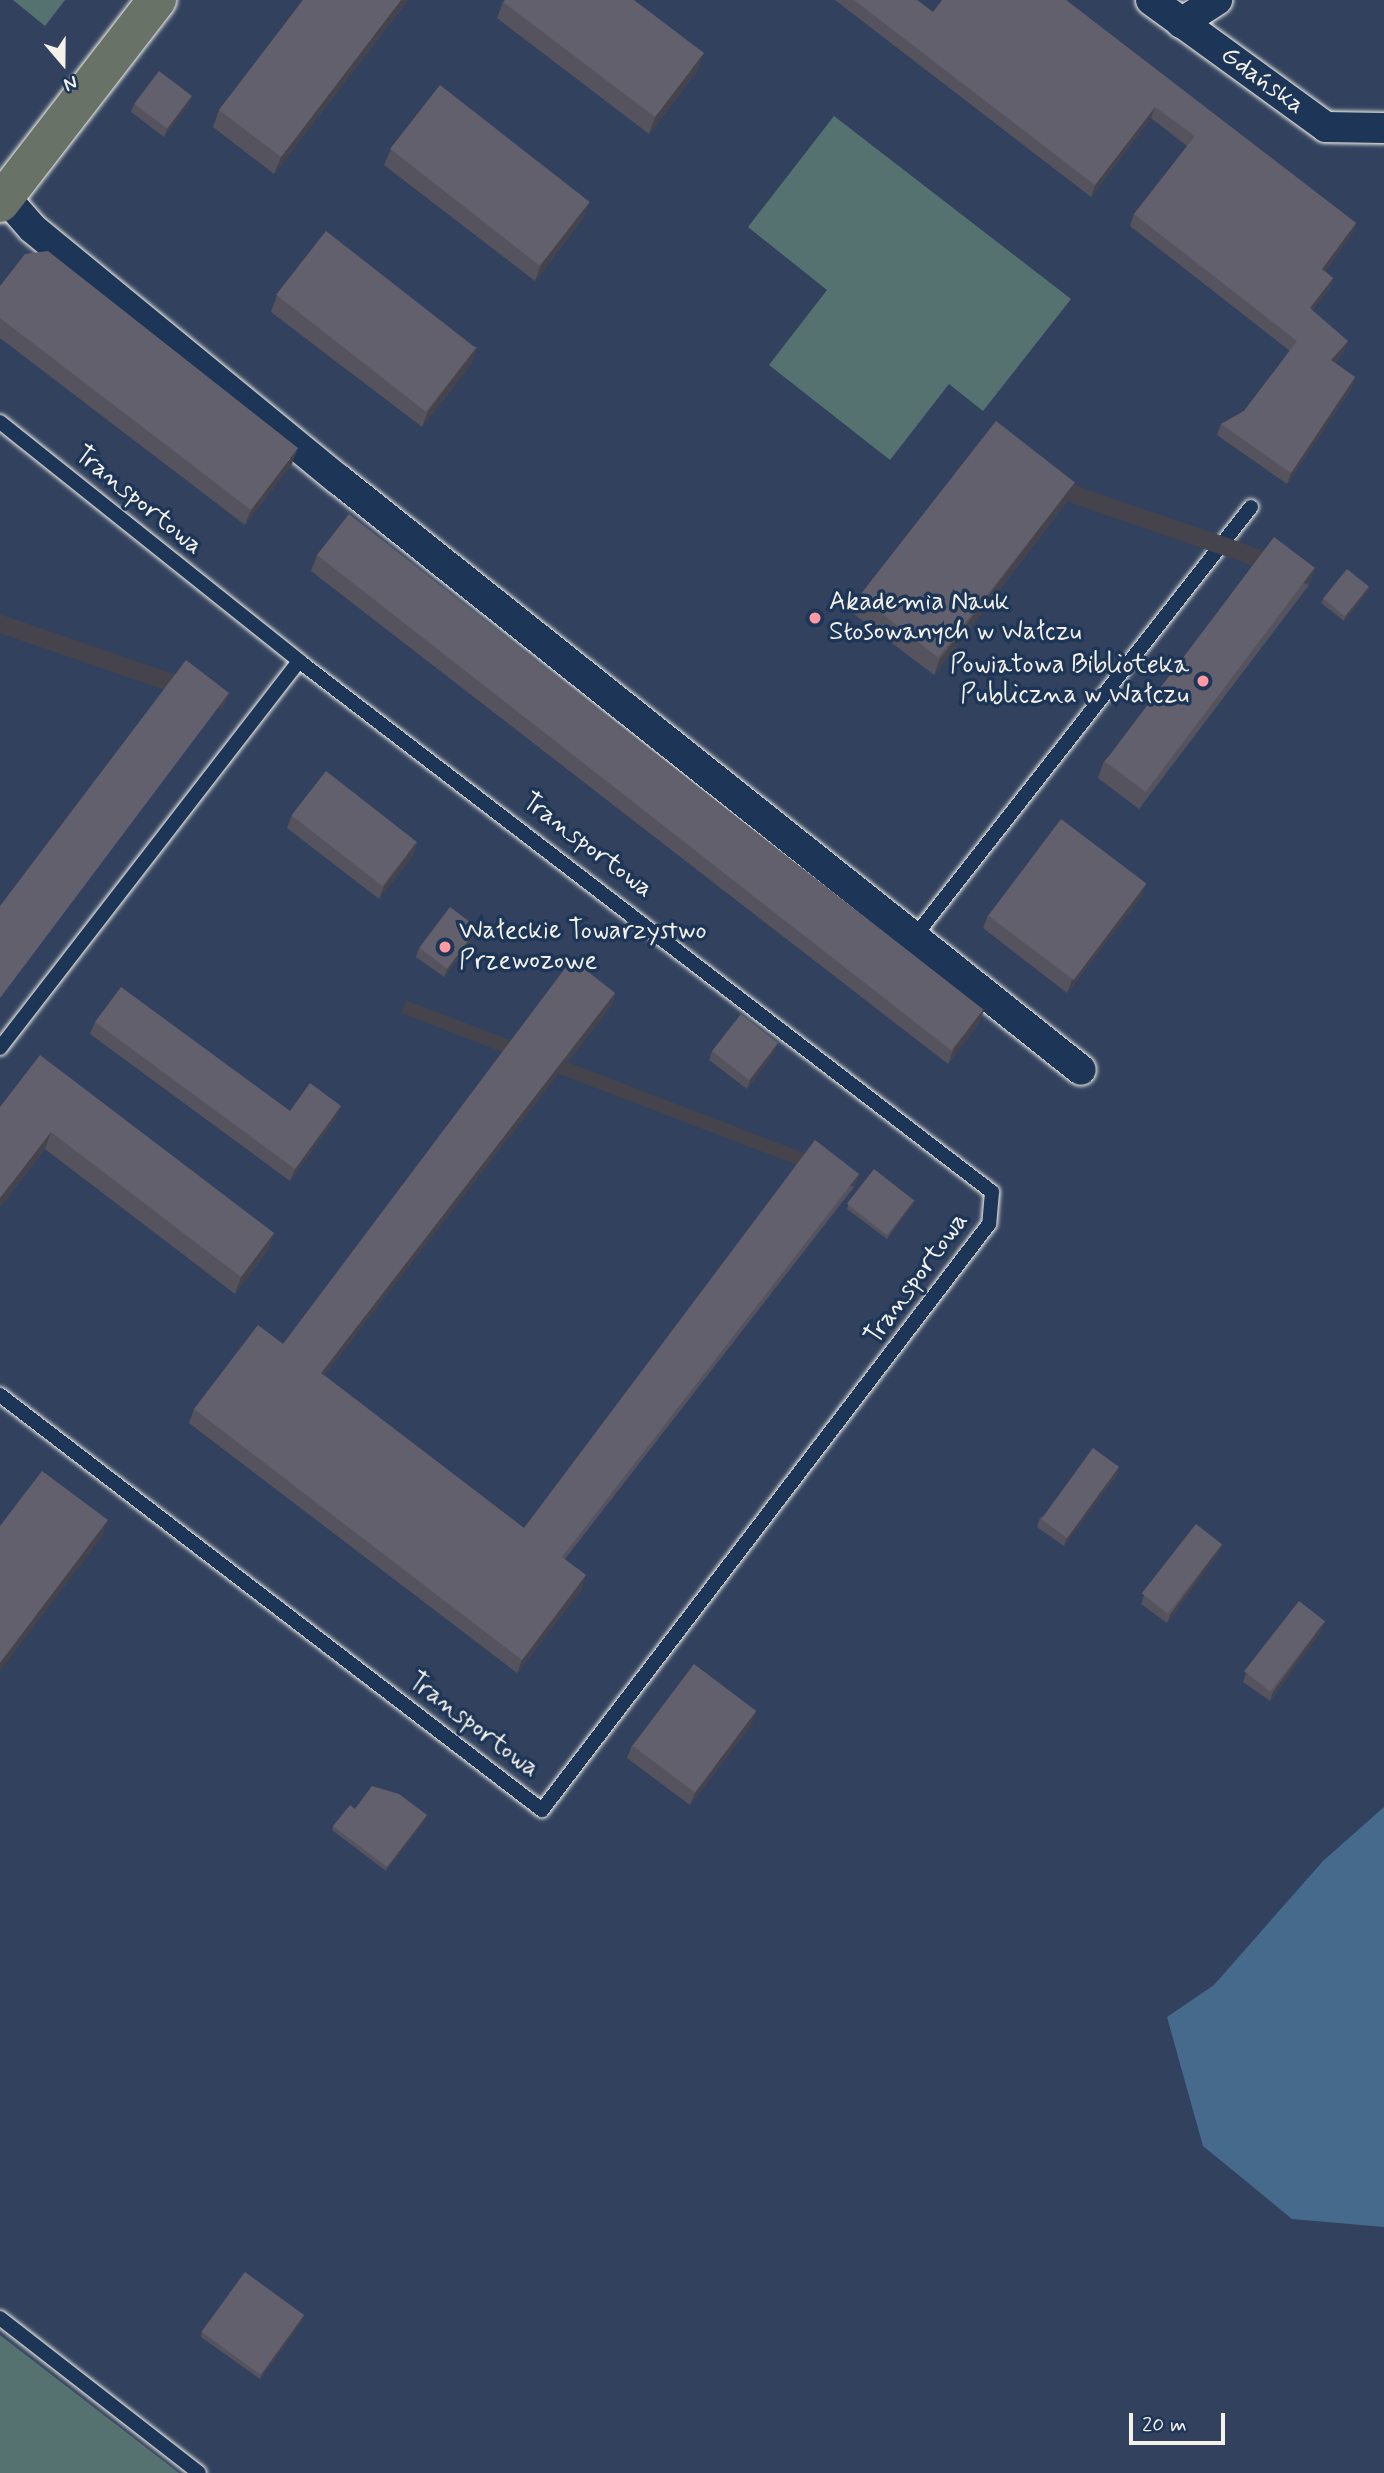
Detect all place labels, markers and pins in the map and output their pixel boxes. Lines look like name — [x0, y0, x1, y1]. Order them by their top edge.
place label: Akademia Nauk Stosowanych w Wałczu — [829, 587, 1083, 648]
marker: Akademia Nauk Stosowanych w Wałczu — [807, 610, 823, 626]
place label: Powiatowa Biblioteka Publiczna w Wałczu — [948, 650, 1189, 712]
marker: Powiatowa Biblioteka Publiczna w Wałczu — [1195, 673, 1211, 689]
place label: Wałeckie Towarzystwo Przewozowe — [459, 916, 707, 978]
marker: Wałeckie Towarzystwo Przewozowe — [437, 939, 453, 955]

